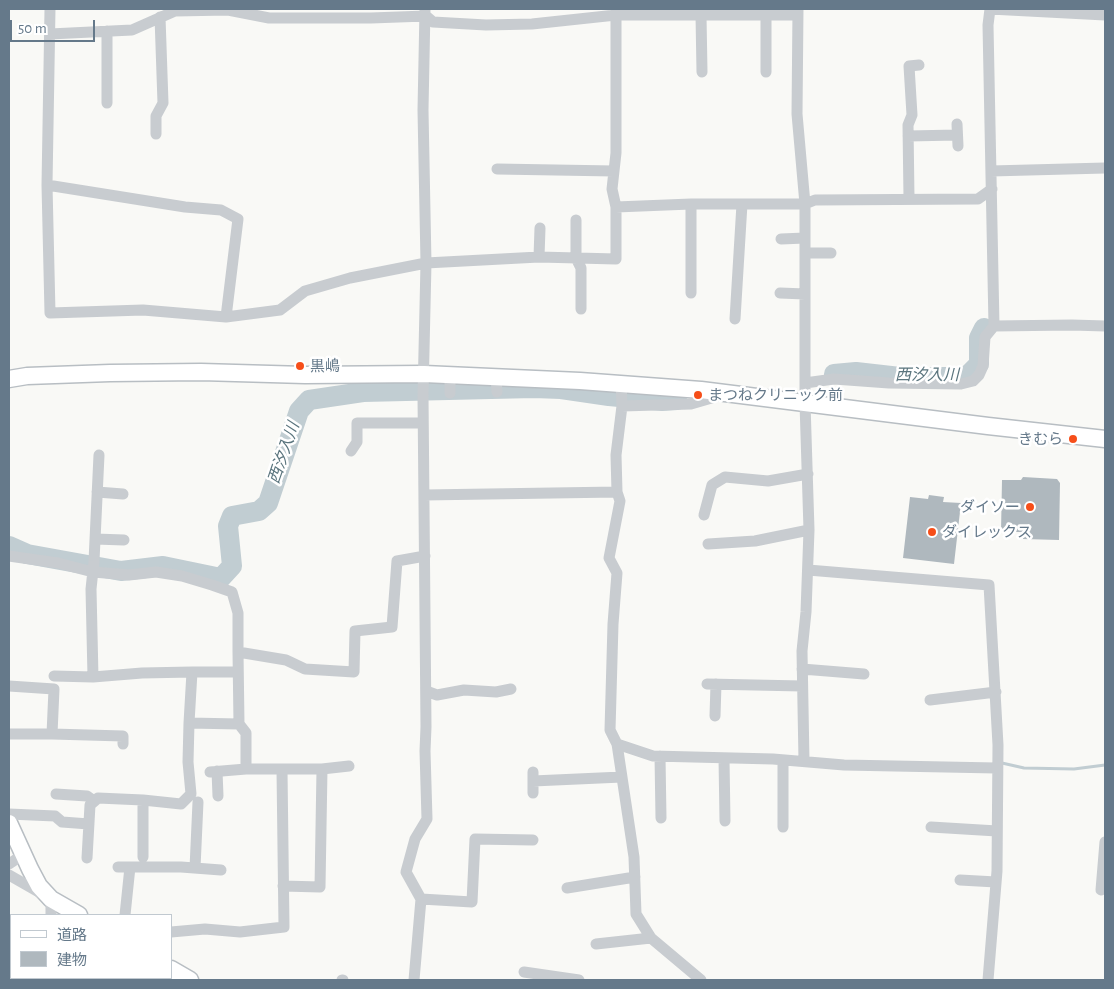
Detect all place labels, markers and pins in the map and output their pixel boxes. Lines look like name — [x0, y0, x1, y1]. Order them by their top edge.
place label: 黒嶋 — [310, 357, 340, 375]
marker: 黒嶋 — [294, 360, 306, 372]
place label: まつねクリニック前 — [708, 386, 843, 404]
marker: まつねクリニック前 — [692, 389, 704, 401]
place label: きむら — [1018, 430, 1063, 448]
marker: きむら — [1067, 433, 1079, 445]
place label: ダイソー — [960, 498, 1020, 516]
marker: ダイソー — [1024, 501, 1036, 513]
place label: ダイレックス — [942, 523, 1032, 541]
marker: ダイレックス — [926, 526, 938, 538]

